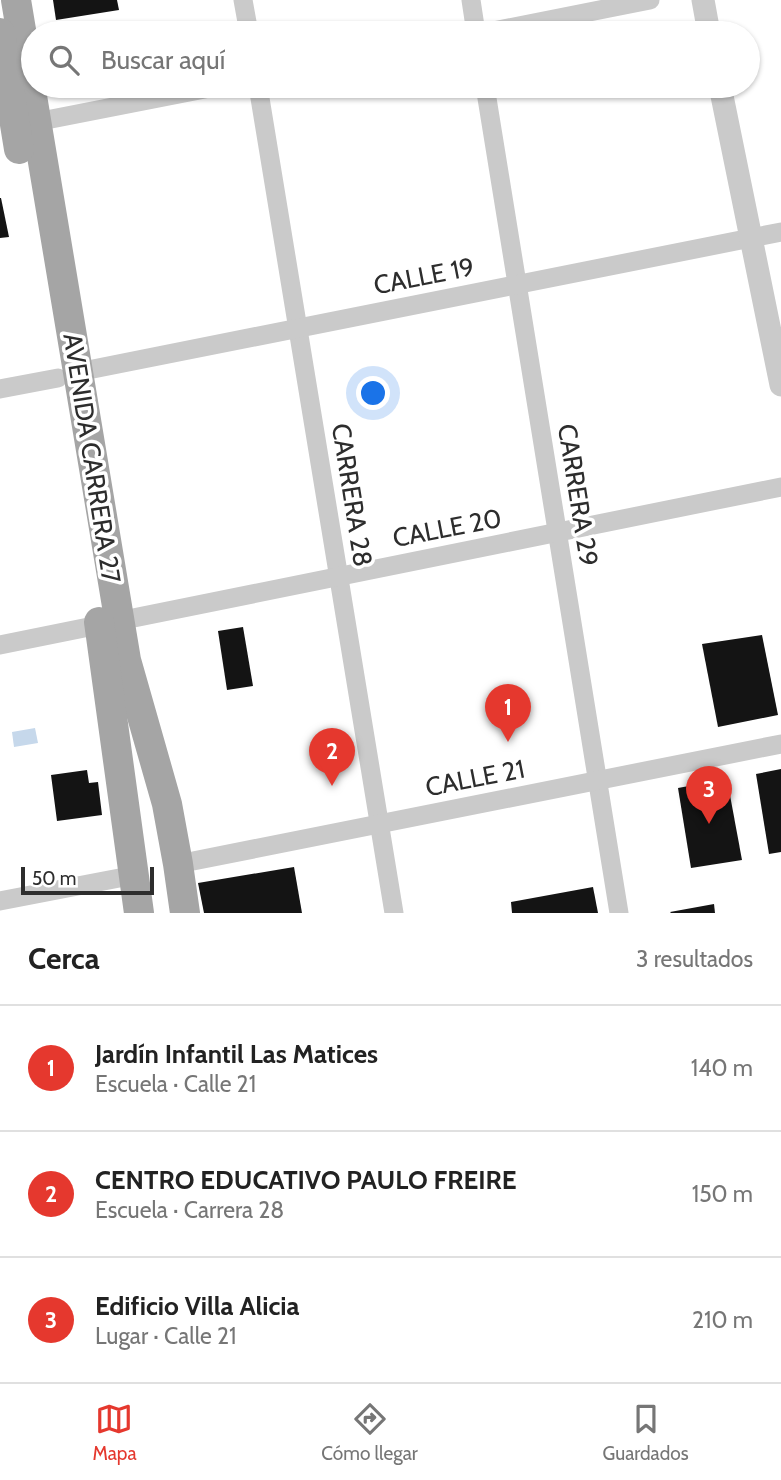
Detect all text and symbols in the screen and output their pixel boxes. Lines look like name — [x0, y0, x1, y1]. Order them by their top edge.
search box — [21, 21, 760, 98]
icon: search — [45, 41, 83, 79]
text: Buscar aquí — [101, 44, 225, 76]
street label: CALLE 19 — [371, 251, 477, 301]
street label: AVENIDA CARRERA 27 — [56, 331, 128, 585]
your location — [356, 376, 390, 410]
street label: CARRERA 28 — [325, 421, 379, 569]
street label: CARRERA 29 — [551, 422, 605, 568]
street label: CALLE 20 — [390, 502, 504, 554]
pin: 1 — [485, 684, 531, 742]
pin: 2 — [309, 728, 355, 786]
street label: CALLE 21 — [423, 753, 527, 803]
pin: 3 — [686, 766, 732, 824]
scale bar — [21, 864, 154, 896]
text: 50 m — [32, 867, 76, 890]
text: Cerca — [28, 940, 100, 977]
text: 3 resultados — [636, 945, 753, 973]
text: Jardín Infantil Las Matices — [95, 1038, 378, 1070]
text: 1 — [47, 1054, 55, 1082]
text: 140 m — [691, 1054, 753, 1082]
text: Escuela · Calle 21 — [95, 1070, 256, 1098]
text: CENTRO EDUCATIVO PAULO FREIRE — [95, 1164, 517, 1196]
text: 2 — [45, 1180, 57, 1208]
text: 150 m — [692, 1180, 753, 1208]
text: Escuela · Carrera 28 — [95, 1196, 284, 1224]
text: Edificio Villa Alicia — [95, 1290, 300, 1322]
text: 3 — [45, 1306, 57, 1334]
text: 210 m — [692, 1306, 753, 1334]
text: Lugar · Calle 21 — [95, 1322, 236, 1350]
tab: Mapa — [92, 1400, 137, 1465]
tab: Cómo llegar — [321, 1400, 418, 1465]
tab: Guardados — [603, 1400, 689, 1465]

